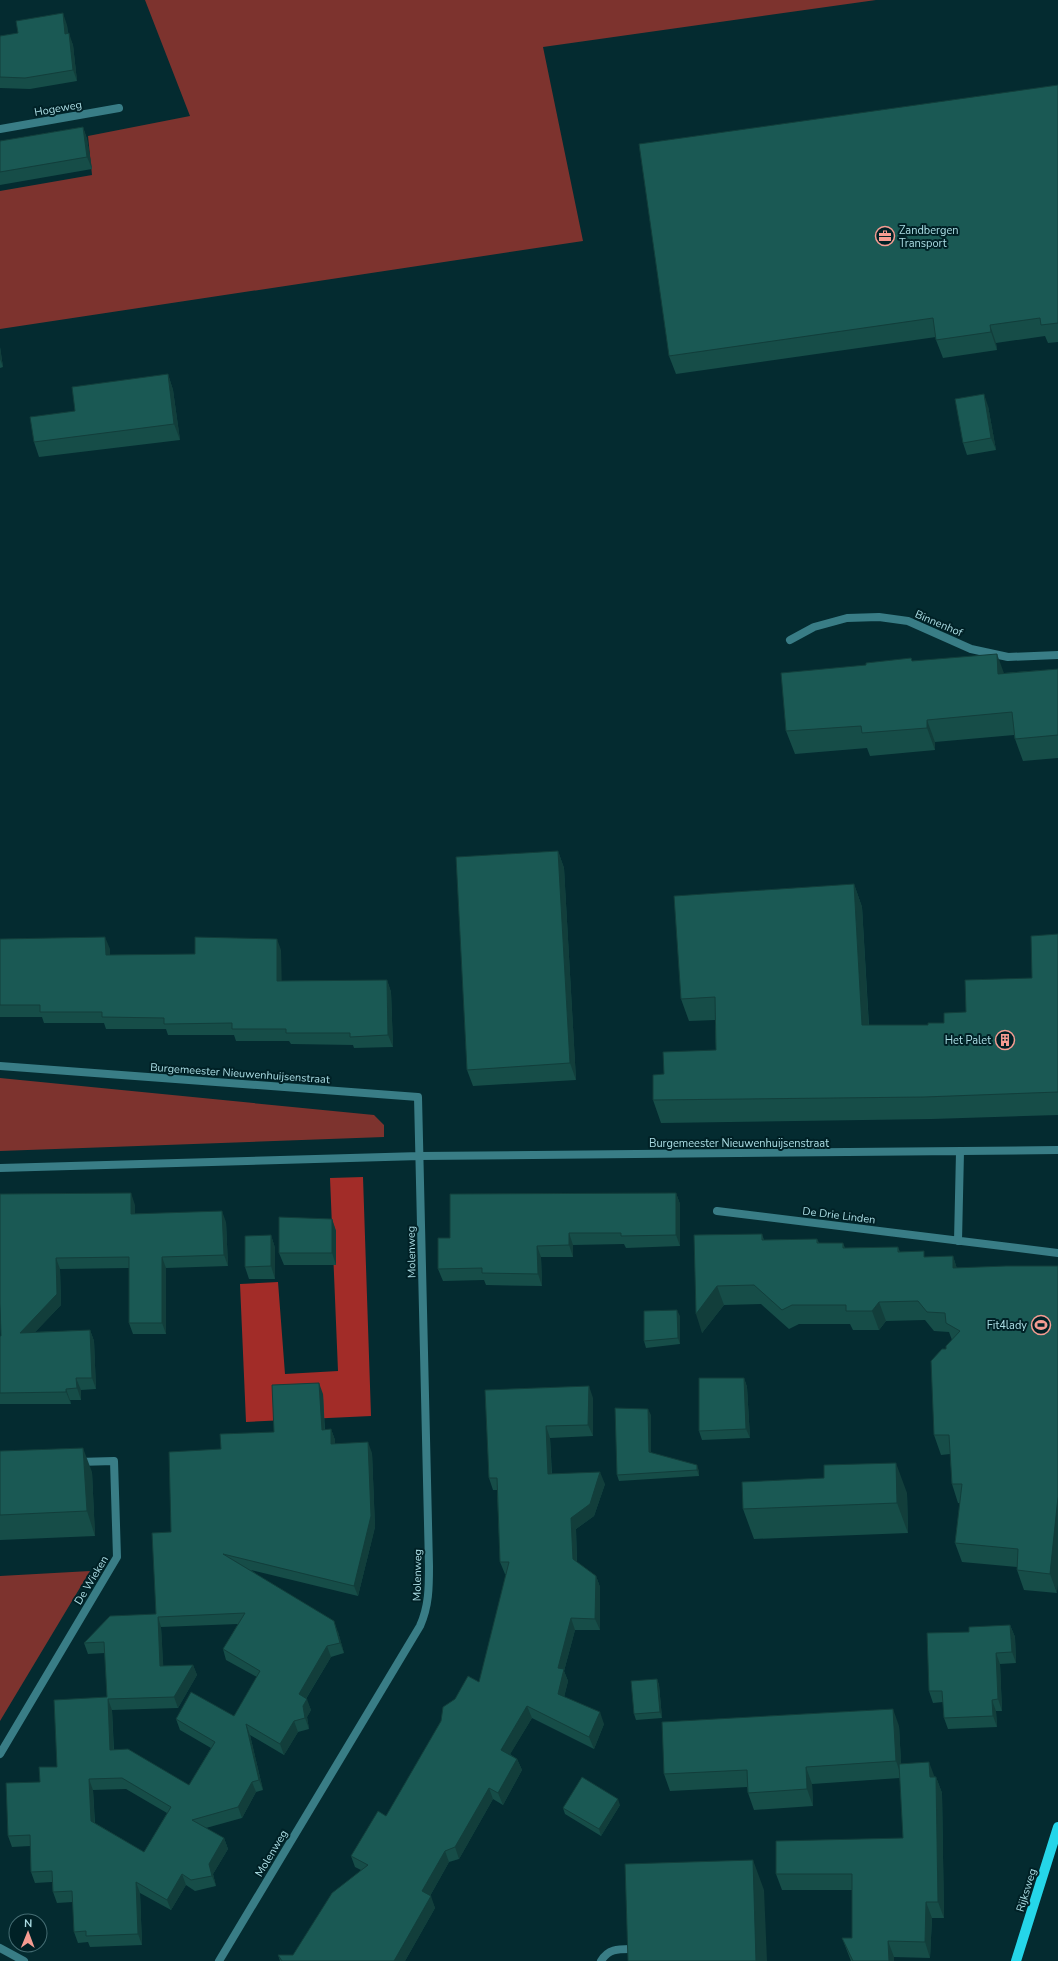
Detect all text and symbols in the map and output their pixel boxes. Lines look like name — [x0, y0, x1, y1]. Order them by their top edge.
street label: Hogeweg — [33, 97, 83, 120]
place label: Zandbergen Transport — [899, 223, 959, 251]
office icon: Zandbergen Transport — [874, 225, 896, 247]
street label: Binnenhof — [913, 607, 965, 640]
building icon: Het Palet — [994, 1029, 1016, 1051]
place label: Het Palet — [945, 1033, 991, 1048]
street label: Burgemeester Nieuwenhuijsenstraat — [150, 1060, 330, 1087]
street label: Burgemeester Nieuwenhuijsenstraat — [649, 1136, 829, 1151]
street label: De Drie Linden — [802, 1204, 876, 1227]
street label: Molenweg — [404, 1226, 419, 1278]
sports icon: Fit4lady — [1030, 1314, 1052, 1336]
place label: Fit4lady — [987, 1318, 1027, 1333]
street label: Molenweg — [410, 1549, 425, 1601]
street label: De Wieken — [71, 1553, 112, 1608]
street label: Molenweg — [252, 1827, 291, 1880]
street label: Rijksweg — [1013, 1867, 1040, 1914]
north arrow — [8, 1913, 48, 1953]
text: N — [24, 1916, 32, 1931]

